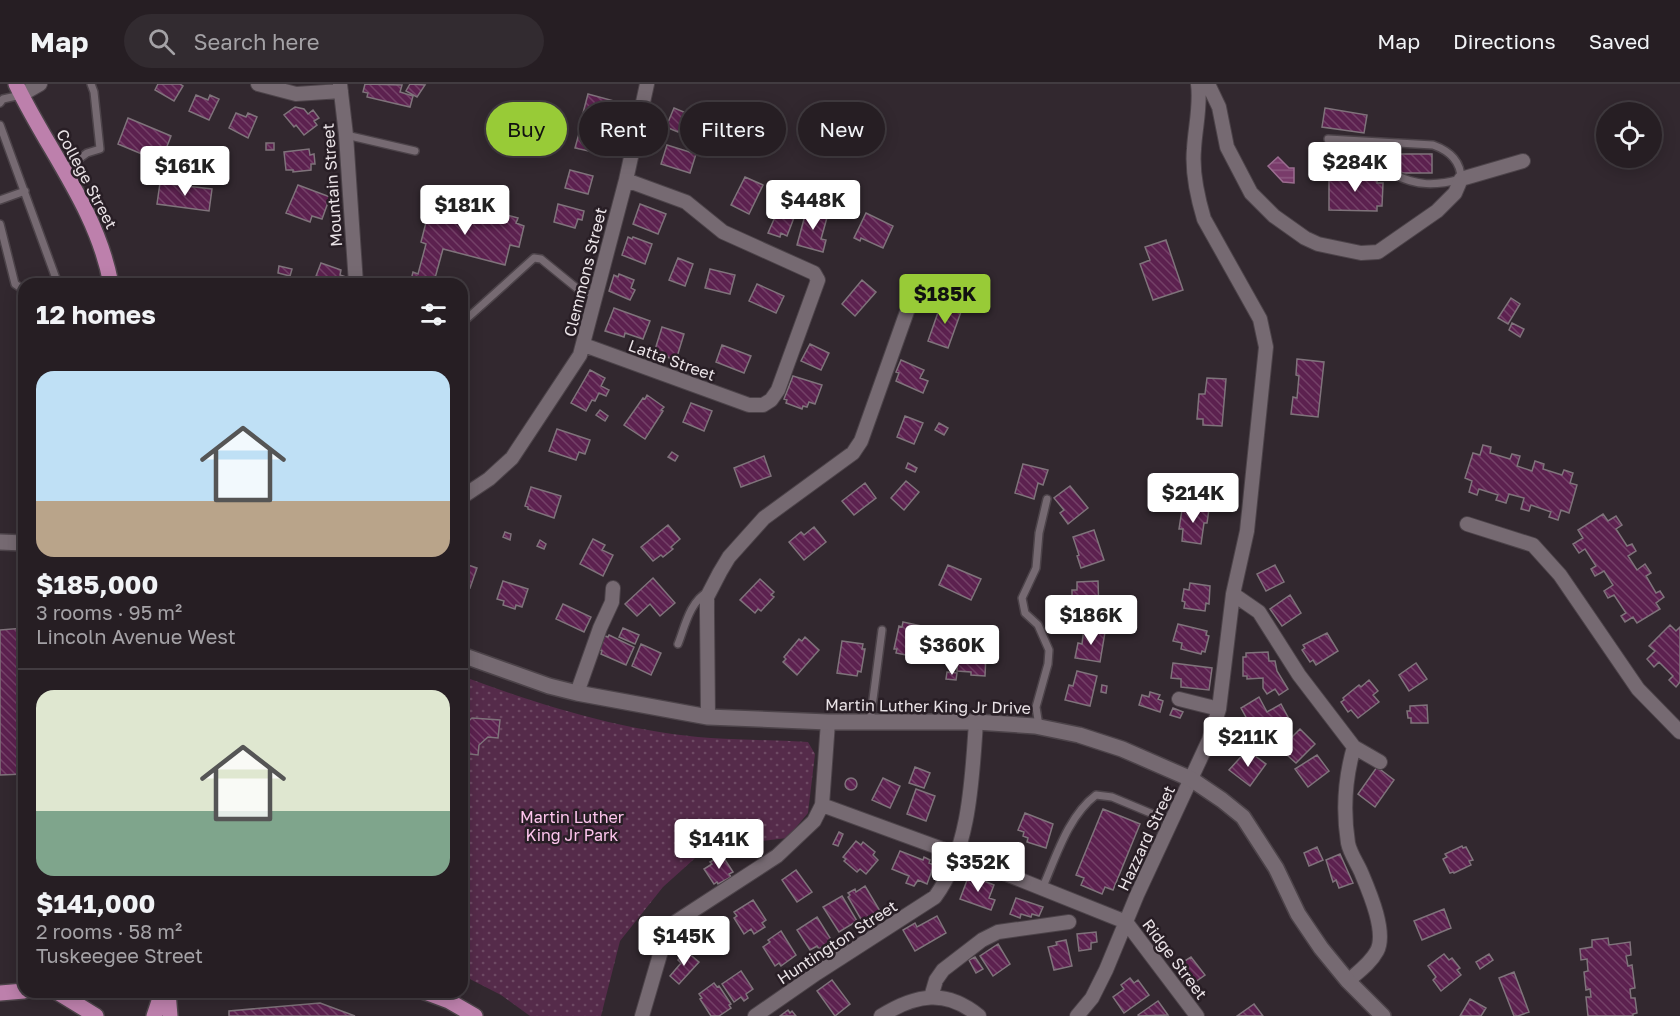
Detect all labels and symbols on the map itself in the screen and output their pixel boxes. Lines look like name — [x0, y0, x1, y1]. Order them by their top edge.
street label: Mountain Street — [318, 123, 346, 247]
street label: College Street — [52, 126, 122, 232]
pin: $284K — [1313, 142, 1397, 193]
pin: $161K — [143, 146, 227, 197]
pin: $448K — [771, 180, 855, 231]
pin: $181K — [423, 185, 507, 236]
street label: Clemmons Street — [559, 205, 611, 339]
pin: $185K — [903, 274, 987, 325]
street label: Latta Street — [626, 335, 718, 385]
pin: $214K — [1151, 473, 1235, 524]
pin: $186K — [1049, 595, 1133, 646]
pin: $360K — [910, 625, 994, 676]
street label: Martin Luther King Jr Drive — [825, 694, 1031, 718]
pin: $211K — [1206, 717, 1290, 768]
street label: Hazzard Street — [1113, 782, 1179, 894]
park label: Martin Luther King Jr Park — [520, 807, 624, 845]
pin: $141K — [677, 819, 761, 870]
pin: $352K — [936, 842, 1020, 893]
street label: Huntington Street — [773, 896, 901, 988]
street label: Ridge Street — [1138, 915, 1212, 1003]
pin: $145K — [642, 916, 726, 967]

